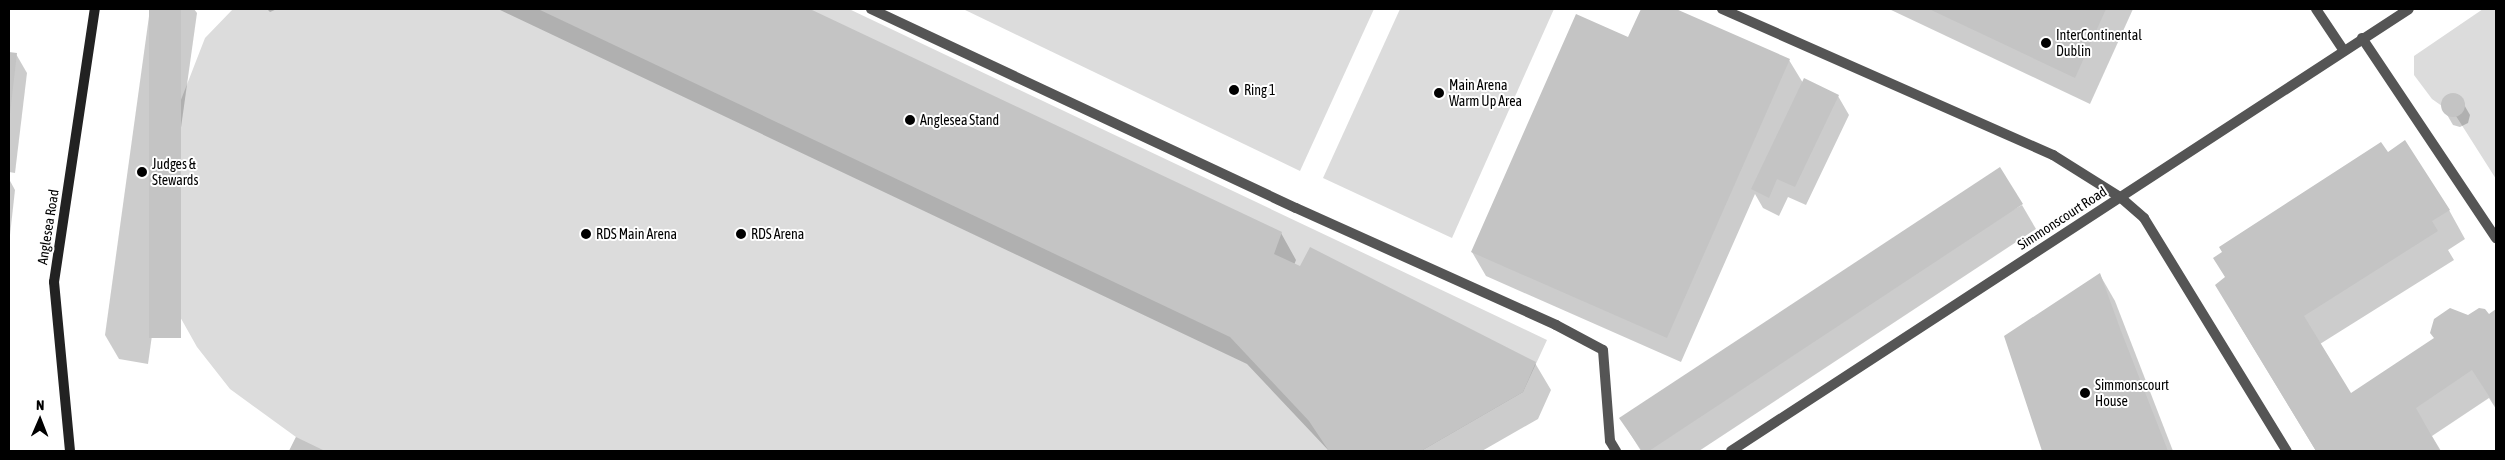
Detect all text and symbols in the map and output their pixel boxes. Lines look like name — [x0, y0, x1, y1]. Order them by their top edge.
place label: InterContinental Dublin — [2056, 27, 2142, 59]
marker: InterContinental Dublin — [2040, 37, 2052, 49]
place label: Main Arena Warm Up Area — [1449, 77, 1522, 110]
place label: Ring 1 — [1244, 82, 1276, 98]
marker: Ring 1 — [1228, 84, 1240, 96]
marker: Main Arena Warm Up Area — [1433, 87, 1445, 99]
place label: Anglesea Stand — [920, 112, 999, 128]
marker: Anglesea Stand — [904, 114, 916, 126]
place label: Judges & Stewards — [152, 156, 198, 188]
marker: Judges & Stewards — [136, 166, 148, 178]
street label: Simmonscourt Road — [2014, 183, 2110, 253]
street label: Anglesea Road — [34, 188, 62, 266]
place label: RDS Main Arena — [596, 226, 677, 242]
place label: RDS Arena — [751, 226, 804, 242]
marker: RDS Main Arena — [580, 228, 592, 240]
marker: RDS Arena — [735, 228, 747, 240]
place label: Simmonscourt House — [2095, 377, 2169, 410]
marker: Simmonscourt House — [2079, 387, 2091, 399]
north arrow — [15, 395, 65, 445]
text: N — [36, 397, 45, 413]

